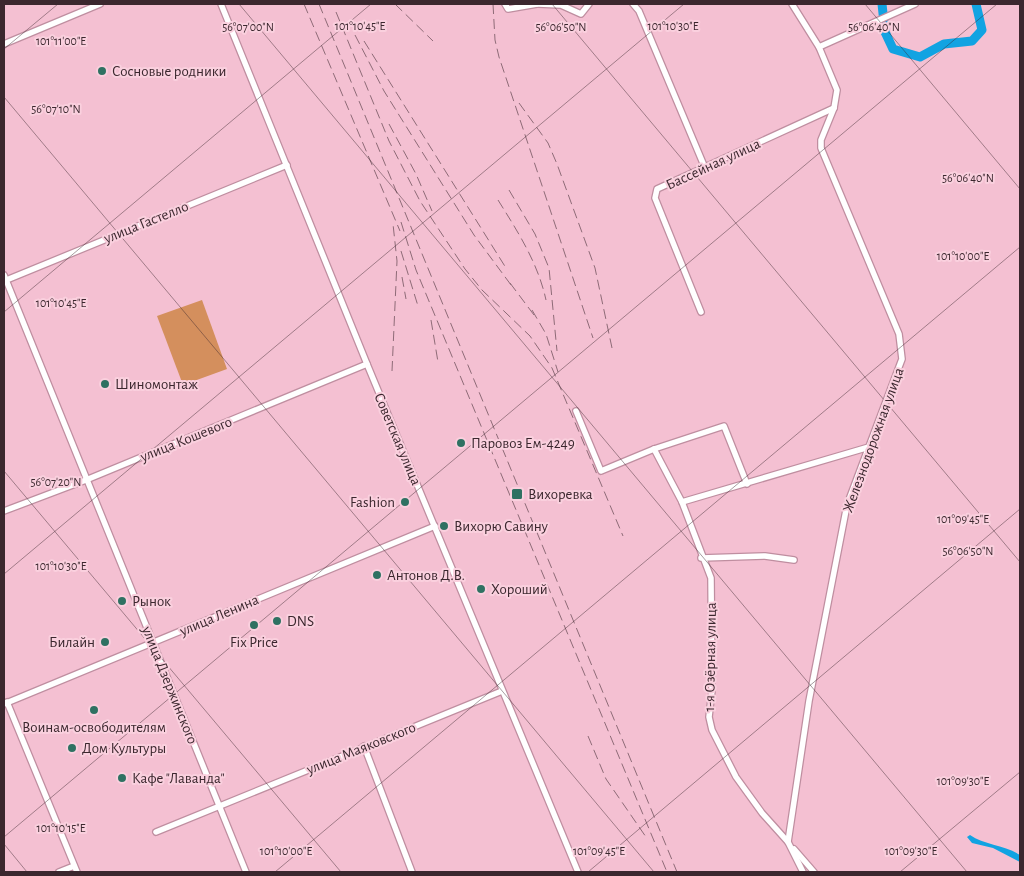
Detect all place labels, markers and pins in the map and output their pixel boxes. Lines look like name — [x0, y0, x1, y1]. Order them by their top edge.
place label: Сосновые родники — [112, 64, 227, 79]
marker: Сосновые родники — [96, 65, 108, 77]
place label: Шиномонтаж — [115, 377, 198, 392]
marker: Шиномонтаж — [99, 378, 111, 390]
place label: Паровоз Ем-4249 — [471, 436, 575, 451]
marker: Паровоз Ем-4249 — [455, 437, 467, 449]
marker: Вихоревка — [510, 487, 524, 501]
place label: Вихоревка — [528, 487, 593, 502]
place label: Fashion — [350, 495, 395, 510]
marker: Fashion — [399, 496, 411, 508]
place label: Вихорю Савину — [454, 519, 549, 534]
marker: Вихорю Савину — [438, 520, 450, 532]
place label: Антонов Д.В. — [387, 568, 465, 583]
marker: Антонов Д.В. — [371, 569, 383, 581]
place label: Хороший — [491, 582, 548, 597]
marker: Хороший — [475, 583, 487, 595]
place label: Рынок — [132, 594, 171, 609]
marker: Рынок — [116, 595, 128, 607]
place label: DNS — [287, 614, 314, 629]
marker: DNS — [271, 615, 283, 627]
marker: Fix Price — [248, 619, 260, 631]
place label: Билайн — [49, 635, 95, 650]
place label: Fix Price — [230, 635, 278, 650]
marker: Билайн — [99, 636, 111, 648]
marker: Воинам-освободителям — [88, 704, 100, 716]
place label: Воинам-освободителям — [22, 720, 166, 735]
place label: Дом Культуры — [82, 741, 166, 756]
marker: Дом Культуры — [66, 742, 78, 754]
place label: Кафе "Лаванда" — [132, 771, 225, 786]
marker: Кафе "Лаванда" — [116, 772, 128, 784]

